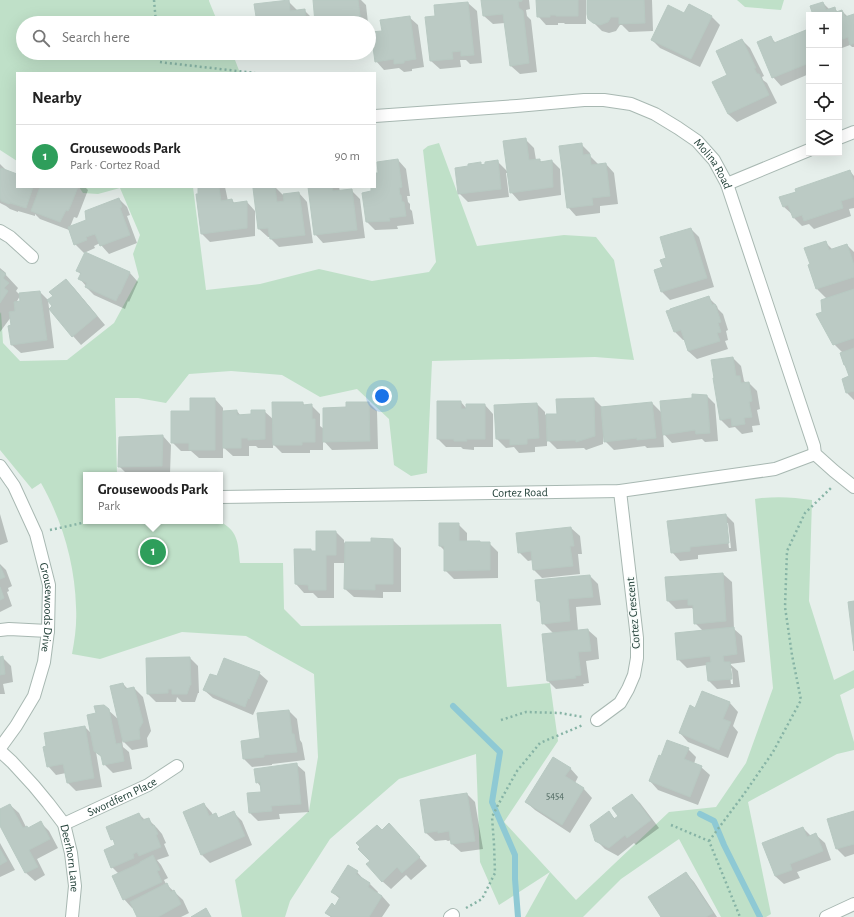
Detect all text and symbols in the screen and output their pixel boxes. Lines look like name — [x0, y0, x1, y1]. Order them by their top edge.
map controls — [806, 12, 842, 156]
button: + — [806, 12, 842, 48]
search box — [16, 16, 376, 60]
icon: search — [30, 27, 52, 49]
text: Search here — [62, 30, 130, 45]
button: − — [806, 48, 842, 84]
button: locate — [806, 84, 842, 120]
text: Nearby — [32, 89, 82, 106]
button: layers — [806, 120, 842, 156]
street label: Molina Road — [692, 136, 734, 190]
text: Grousewoods Park — [70, 141, 181, 156]
text: 1 — [43, 150, 47, 163]
text: 90 m — [334, 150, 360, 163]
text: Park · Cortez Road — [70, 159, 160, 172]
your location — [372, 386, 392, 406]
popup — [83, 472, 223, 524]
text: Grousewoods Park — [98, 482, 208, 497]
street label: Cortez Road — [492, 486, 548, 499]
text: Park — [98, 500, 120, 513]
pin: 1 — [140, 537, 166, 567]
street label: Grousewoods Drive — [38, 561, 55, 653]
street label: Cortez Crescent — [624, 577, 642, 649]
street label: Swordfern Place — [85, 775, 159, 818]
house number: 5454 — [546, 791, 564, 801]
street label: Deerhorn Lane — [58, 823, 81, 893]

